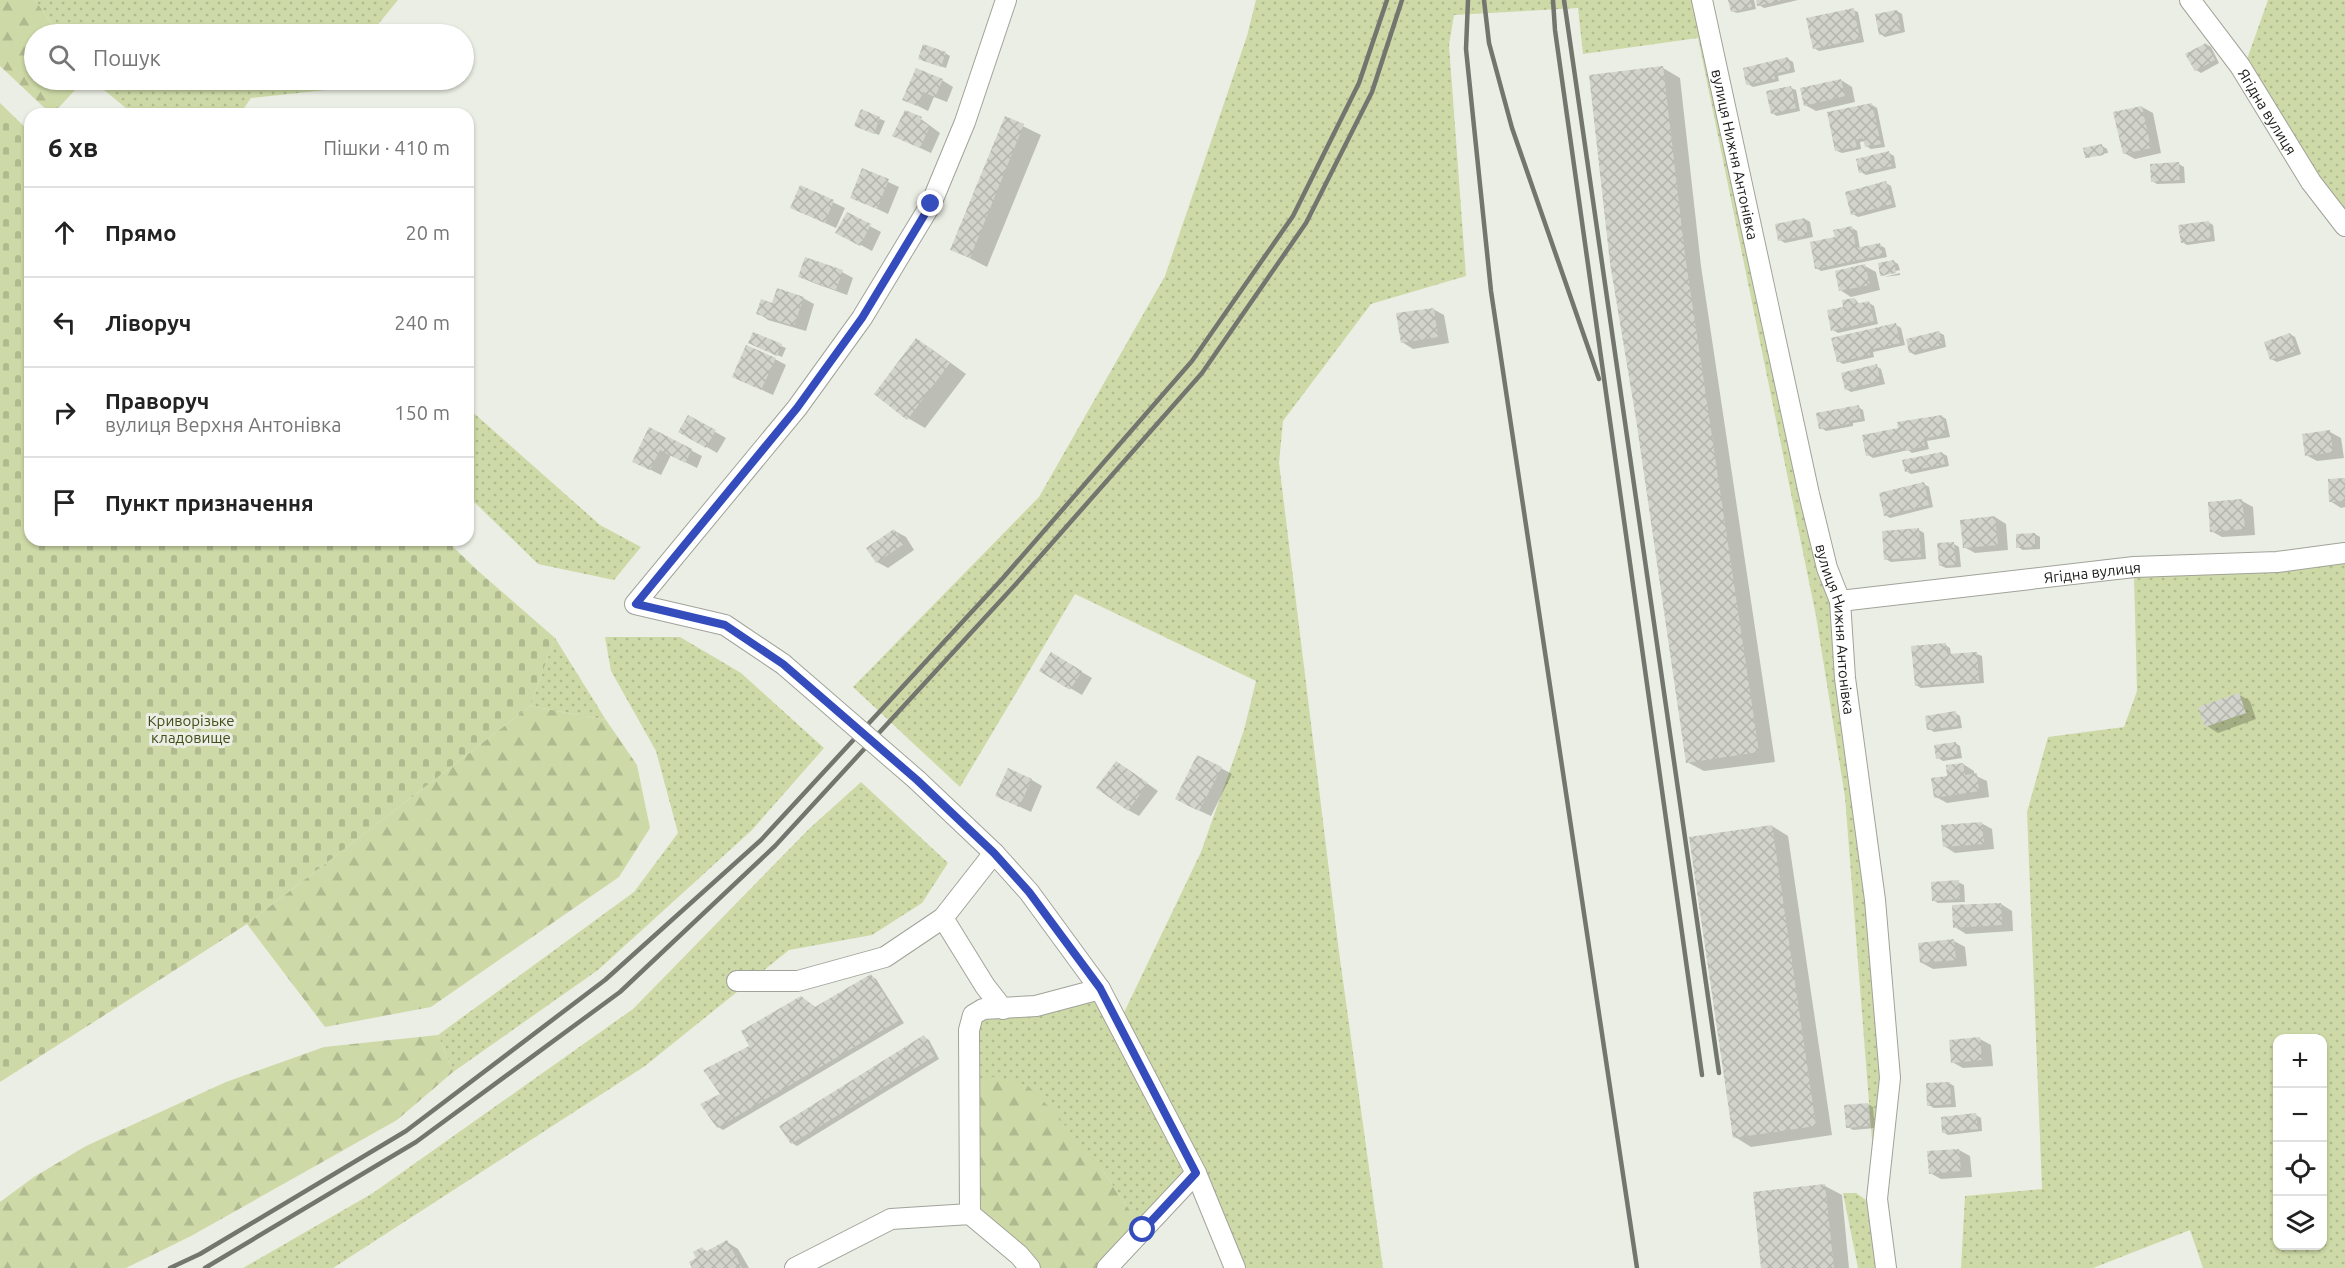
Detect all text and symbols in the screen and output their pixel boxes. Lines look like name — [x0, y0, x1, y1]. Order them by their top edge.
search box — [24, 24, 474, 90]
icon: search — [45, 41, 78, 74]
text: Пошук — [93, 45, 161, 70]
street label: Ягідна вулиця — [2235, 65, 2300, 157]
street label: вулиця Нижня Антонівка — [1709, 68, 1762, 241]
text: 6 хв — [48, 133, 98, 162]
text: Пішки · 410 m — [323, 136, 450, 159]
route end — [917, 190, 943, 216]
icon: ahead — [48, 216, 81, 249]
text: Прямо — [105, 220, 176, 245]
text: 20 m — [406, 221, 450, 244]
icon: left — [48, 306, 81, 339]
text: Ліворуч — [105, 310, 191, 335]
text: 240 m — [394, 311, 450, 334]
text: Праворуч — [105, 388, 209, 413]
icon: right — [48, 396, 81, 429]
text: 150 m — [394, 401, 450, 424]
text: вулиця Верхня Антонівка — [105, 413, 342, 436]
icon: arrive — [48, 486, 81, 519]
text: Пункт призначення — [105, 490, 314, 515]
street label: вулиця Нижня Антонівка — [1813, 542, 1858, 716]
street label: Ягідна вулиця — [2043, 558, 2141, 586]
park label: Криворізьке кладовище — [147, 712, 235, 746]
map controls — [2273, 1034, 2327, 1250]
button: + — [2273, 1034, 2327, 1088]
button: − — [2273, 1088, 2327, 1142]
button: locate — [2273, 1142, 2327, 1196]
button: layers — [2273, 1196, 2327, 1250]
route start — [1129, 1216, 1155, 1242]

